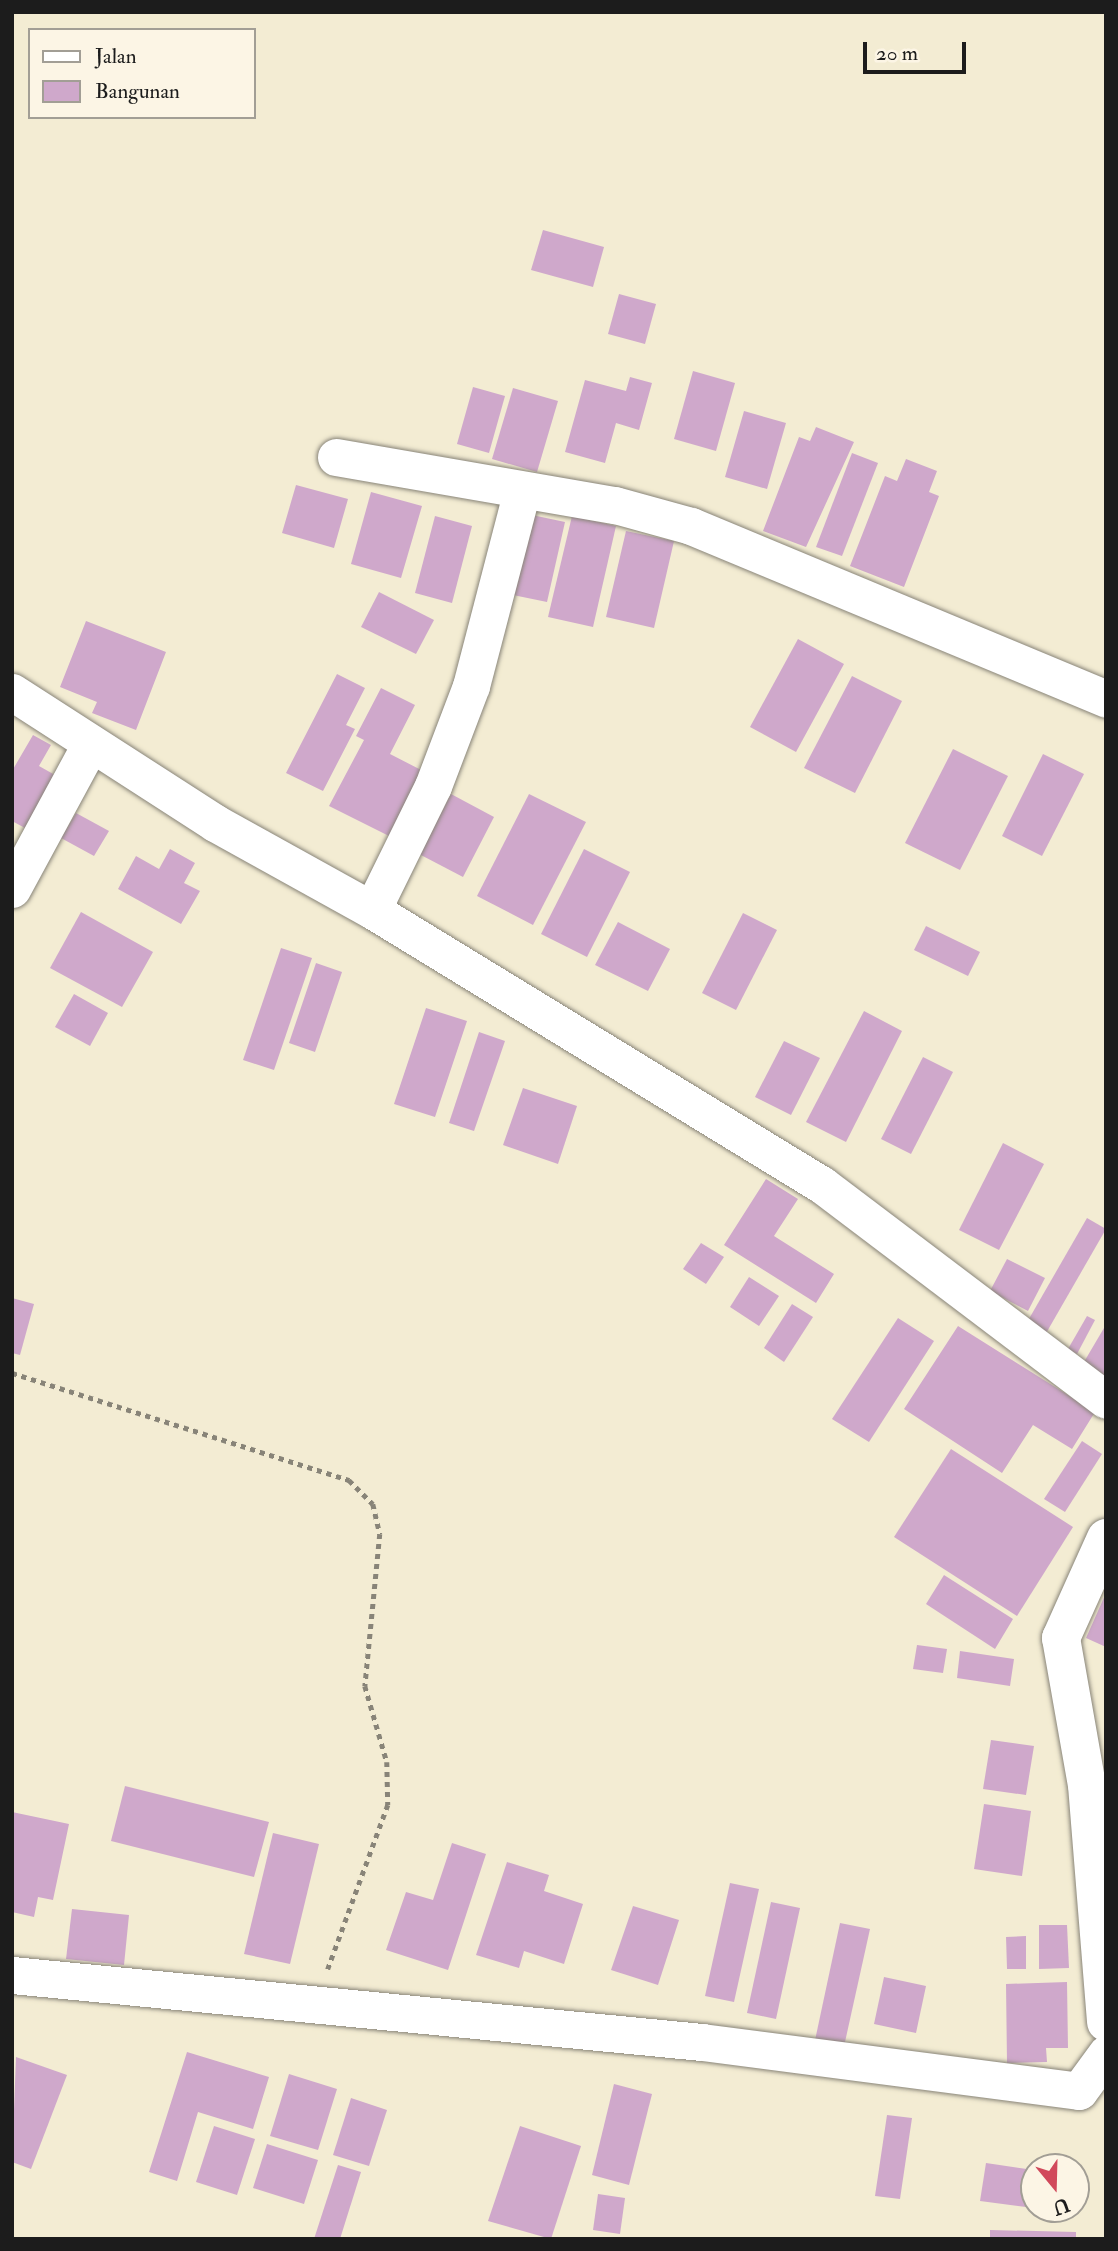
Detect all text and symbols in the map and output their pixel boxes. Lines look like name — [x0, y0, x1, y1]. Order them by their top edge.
legend — [28, 28, 256, 119]
scale bar — [866, 28, 969, 72]
text: 20 m — [876, 40, 918, 67]
text: Jalan — [95, 43, 137, 70]
text: Bangunan — [95, 78, 180, 105]
north arrow — [1020, 2153, 1090, 2223]
text: U — [1050, 2192, 1073, 2220]

